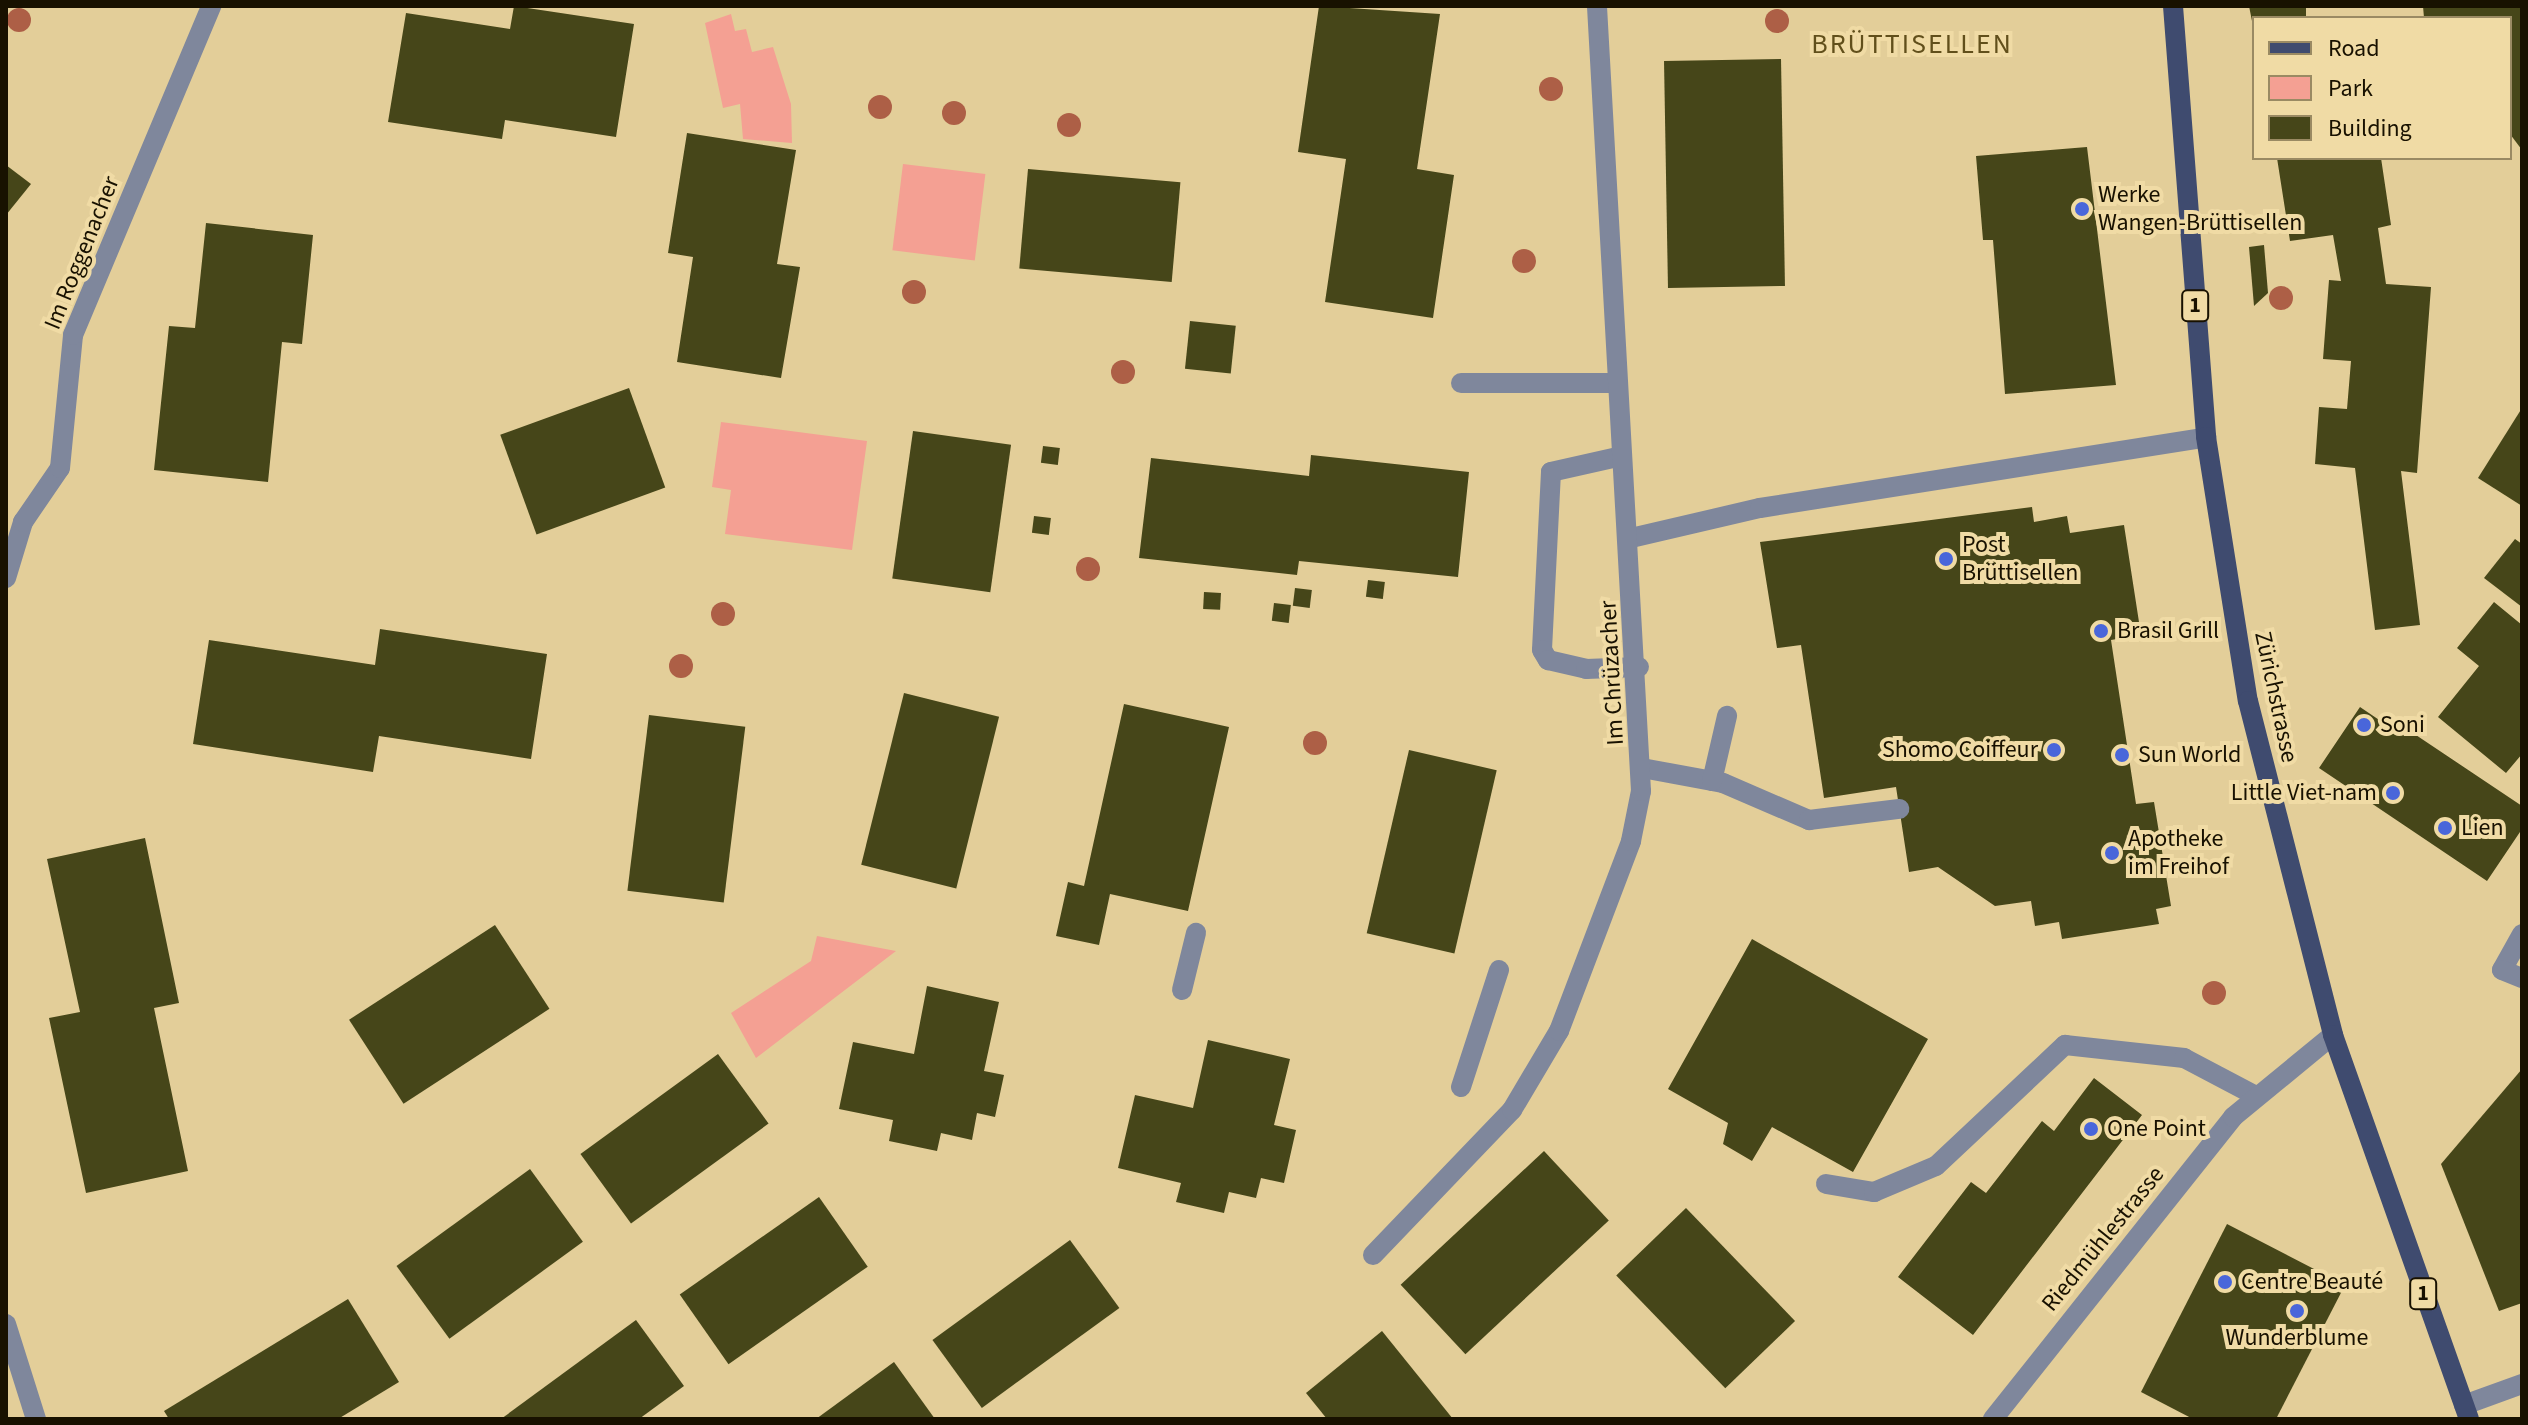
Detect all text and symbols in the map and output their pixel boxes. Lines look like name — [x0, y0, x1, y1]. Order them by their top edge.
legend — [2252, 16, 2512, 160]
district label: BRÜTTISELLEN — [1811, 27, 2013, 61]
text: Road — [2328, 31, 2380, 66]
text: Park — [2328, 71, 2373, 106]
text: Building — [2328, 111, 2412, 146]
street label: Im Roggenacher — [38, 172, 126, 334]
place label: Werke Wangen-Brüttisellen — [2098, 181, 2302, 237]
marker: Werke Wangen-Brüttisellen — [2073, 200, 2091, 218]
road number: 1 — [2181, 288, 2209, 324]
place label: Post Brüttisellen — [1962, 531, 2078, 587]
marker: Post Brüttisellen — [1937, 550, 1955, 568]
street label: Im Chrüzacher — [1594, 600, 1630, 746]
place label: Brasil Grill — [2117, 617, 2219, 645]
marker: Brasil Grill — [2092, 622, 2110, 640]
street label: Zürichstrasse — [2248, 629, 2304, 765]
place label: Soni — [2380, 711, 2425, 739]
marker: Soni — [2355, 716, 2373, 734]
place label: Shomo Coiffeur — [1882, 736, 2038, 764]
marker: Shomo Coiffeur — [2045, 741, 2063, 759]
place label: Sun World — [2138, 741, 2241, 769]
marker: Sun World — [2113, 746, 2131, 764]
place label: Little Viet-nam — [2231, 779, 2377, 807]
marker: Little Viet-nam — [2384, 784, 2402, 802]
place label: Lien — [2461, 814, 2504, 842]
marker: Lien — [2436, 819, 2454, 837]
place label: Apotheke im Freihof — [2128, 825, 2229, 881]
marker: Apotheke im Freihof — [2103, 844, 2121, 862]
place label: One Point — [2107, 1115, 2206, 1143]
marker: One Point — [2082, 1120, 2100, 1138]
street label: Riedmühlestrasse — [2036, 1161, 2170, 1317]
place label: Centre Beauté — [2241, 1268, 2383, 1296]
marker: Centre Beauté — [2216, 1273, 2234, 1291]
road number: 1 — [2409, 1276, 2437, 1312]
marker: Wunderblume — [2288, 1302, 2306, 1320]
place label: Wunderblume — [2226, 1324, 2368, 1352]

